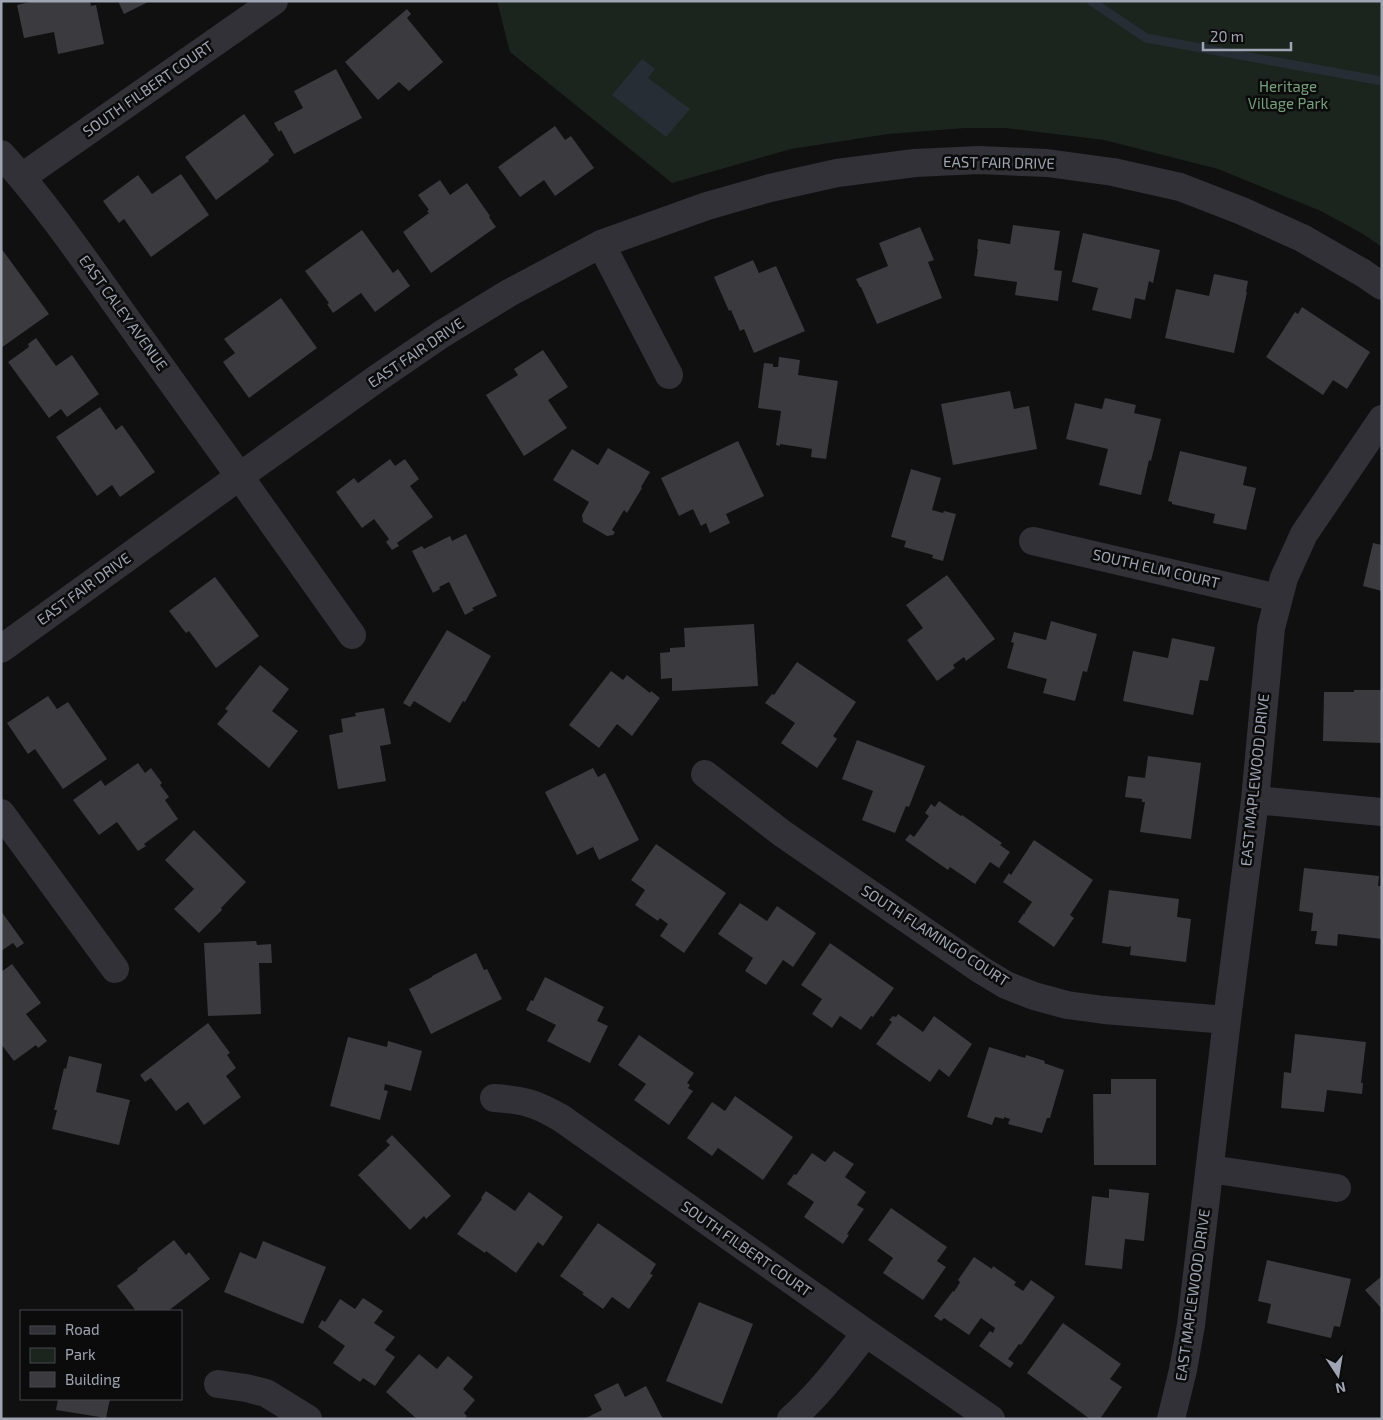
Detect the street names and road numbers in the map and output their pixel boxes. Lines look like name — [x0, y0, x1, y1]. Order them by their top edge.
street label: SOUTH FILBERT COURT — [79, 36, 216, 140]
street label: EAST FAIR DRIVE — [943, 152, 1055, 172]
street label: EAST CALEY AVENUE — [76, 251, 172, 374]
street label: EAST FAIR DRIVE — [364, 313, 467, 391]
street label: SOUTH ELM COURT — [1091, 545, 1222, 591]
street label: EAST FAIR DRIVE — [33, 548, 134, 628]
street label: EAST MAPLEWOOD DRIVE — [1236, 693, 1272, 867]
street label: SOUTH FLAMINGO COURT — [858, 881, 1013, 990]
street label: SOUTH FILBERT COURT — [678, 1196, 815, 1300]
street label: EAST MAPLEWOOD DRIVE — [1171, 1208, 1213, 1382]

